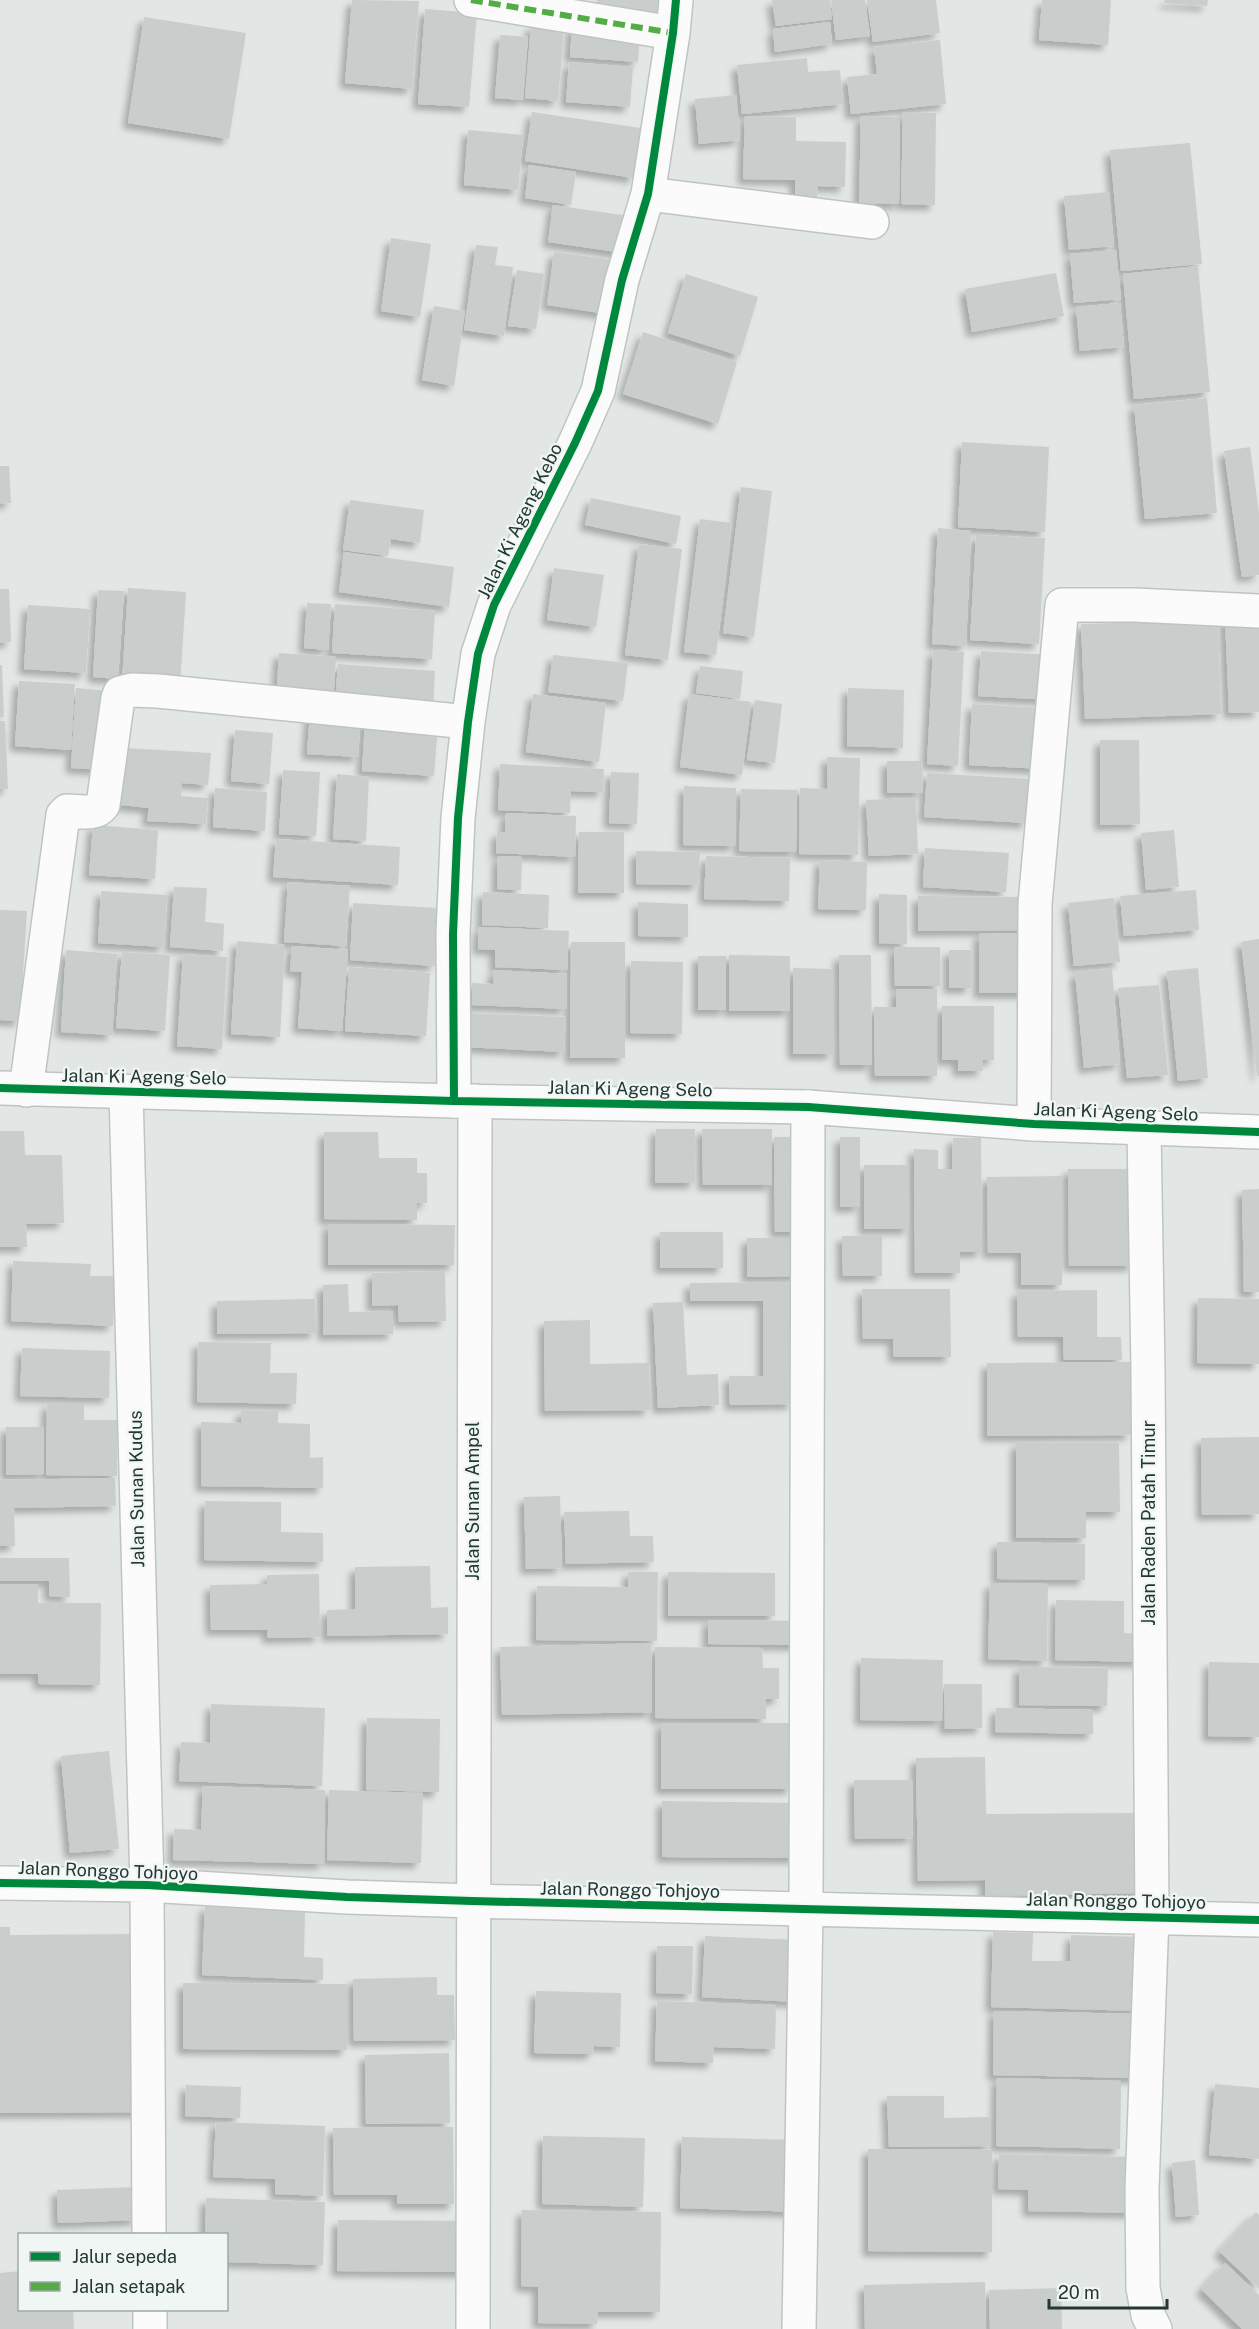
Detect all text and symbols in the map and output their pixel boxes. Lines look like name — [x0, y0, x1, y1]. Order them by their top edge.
street label: Jalan Ki Ageng Kebo — [473, 440, 566, 602]
street label: Jalan Ki Ageng Selo — [61, 1065, 227, 1088]
street label: Jalan Ki Ageng Selo — [547, 1077, 713, 1100]
street label: Jalan Ki Ageng Selo — [1033, 1098, 1199, 1125]
street label: Jalan Sunan Kudus — [125, 1410, 148, 1568]
street label: Jalan Raden Patah Timur — [1138, 1420, 1159, 1626]
street label: Jalan Sunan Ampel — [462, 1421, 483, 1581]
street label: Jalan Ronggo Tohjoyo — [18, 1857, 198, 1884]
street label: Jalan Ronggo Tohjoyo — [540, 1877, 720, 1902]
street label: Jalan Ronggo Tohjoyo — [1026, 1888, 1206, 1913]
legend — [18, 2233, 228, 2311]
text: Jalur sepeda — [72, 2246, 177, 2267]
scale bar — [1049, 2272, 1168, 2310]
text: Jalan setapak — [72, 2276, 185, 2297]
text: 20 m — [1058, 2282, 1100, 2303]

